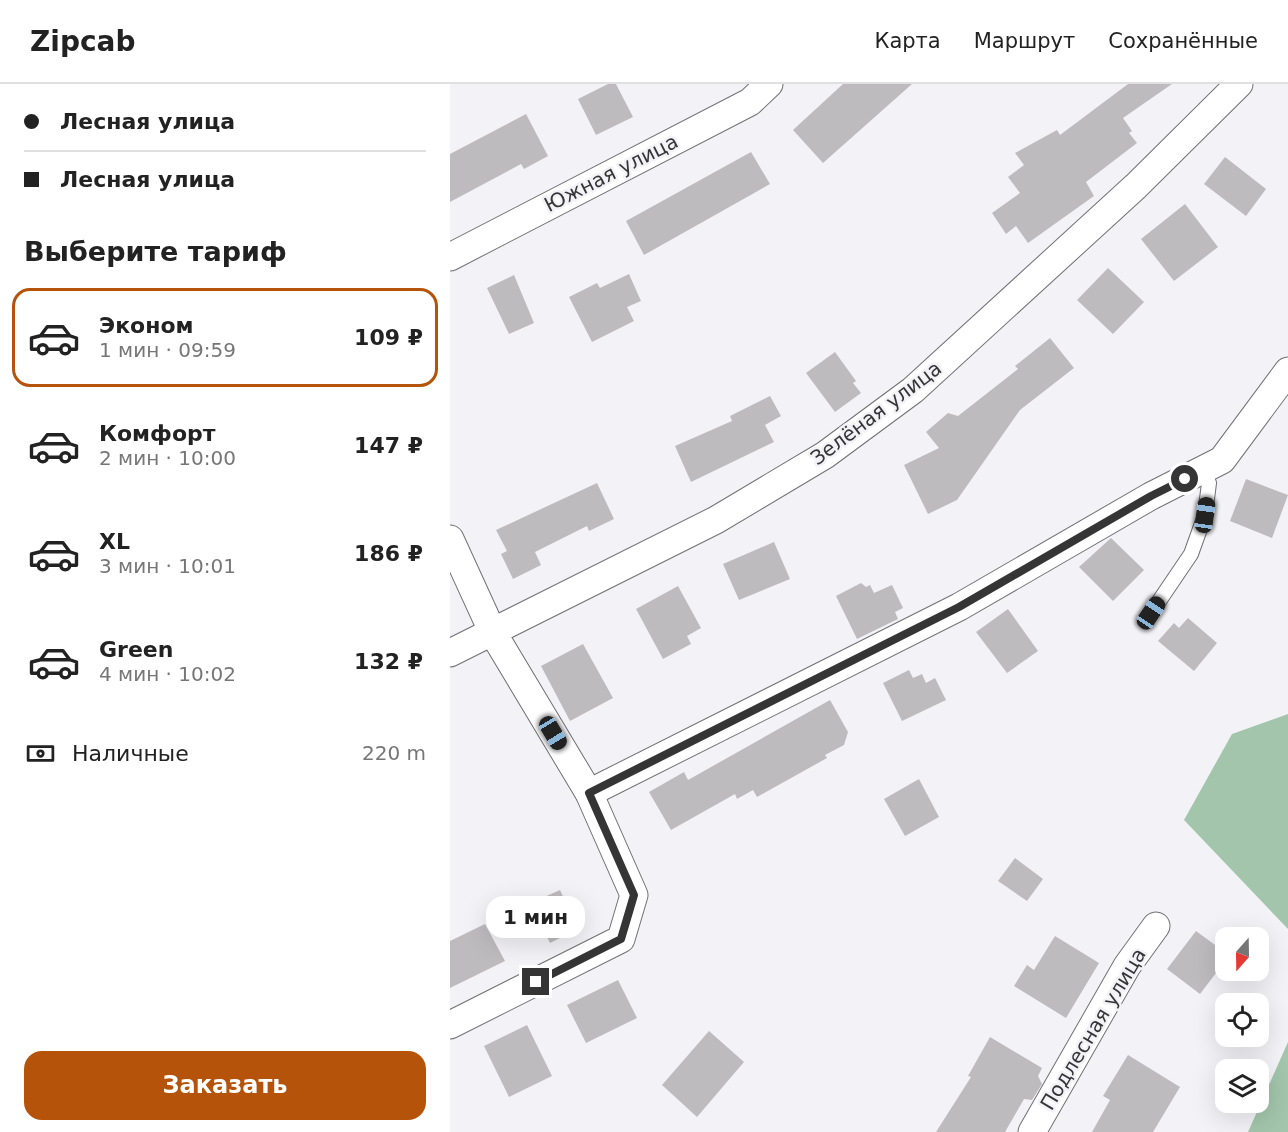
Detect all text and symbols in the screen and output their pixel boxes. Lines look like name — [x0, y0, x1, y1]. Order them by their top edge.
text: Zipcab — [30, 25, 135, 58]
text: Карта — [875, 29, 941, 53]
text: Маршрут — [974, 29, 1075, 53]
text: Сохранённые — [1108, 29, 1258, 53]
text: Лесная улица — [60, 109, 235, 134]
street label: Южная улица — [540, 129, 682, 217]
text: Лесная улица — [60, 167, 235, 192]
text: Выберите тариф — [24, 236, 287, 267]
icon: car — [27, 311, 81, 365]
text: Эконом — [99, 313, 194, 338]
text: 109 ₽ — [354, 325, 423, 350]
text: 1 мин · 09:59 — [99, 338, 236, 362]
street label: Зелёная улица — [806, 356, 946, 470]
icon: car — [27, 419, 81, 473]
text: Комфорт — [99, 421, 216, 446]
text: 147 ₽ — [354, 433, 423, 458]
text: 2 мин · 10:00 — [99, 446, 236, 470]
route start — [1171, 465, 1198, 492]
car — [1194, 496, 1216, 534]
icon: car — [27, 527, 81, 581]
text: XL — [99, 529, 130, 554]
text: 186 ₽ — [354, 541, 423, 566]
text: 3 мин · 10:01 — [99, 554, 236, 578]
car — [1133, 593, 1169, 633]
icon: car — [27, 635, 81, 689]
text: Green — [99, 637, 173, 662]
text: 132 ₽ — [354, 649, 423, 674]
text: 4 мин · 10:02 — [99, 662, 236, 686]
car — [536, 713, 570, 753]
icon: cash — [24, 737, 57, 770]
text: Наличные — [72, 741, 189, 766]
text: 220 m — [362, 741, 426, 765]
callout: 1 мин — [486, 895, 586, 937]
text: 1 мин — [503, 905, 568, 929]
north arrow — [1215, 927, 1269, 981]
map controls — [1215, 927, 1269, 1113]
street label: Подлесная улица — [1035, 944, 1151, 1114]
route end — [522, 968, 549, 995]
button: locate — [1215, 993, 1269, 1047]
button: Заказать — [24, 1051, 426, 1120]
button: layers — [1215, 1059, 1269, 1113]

